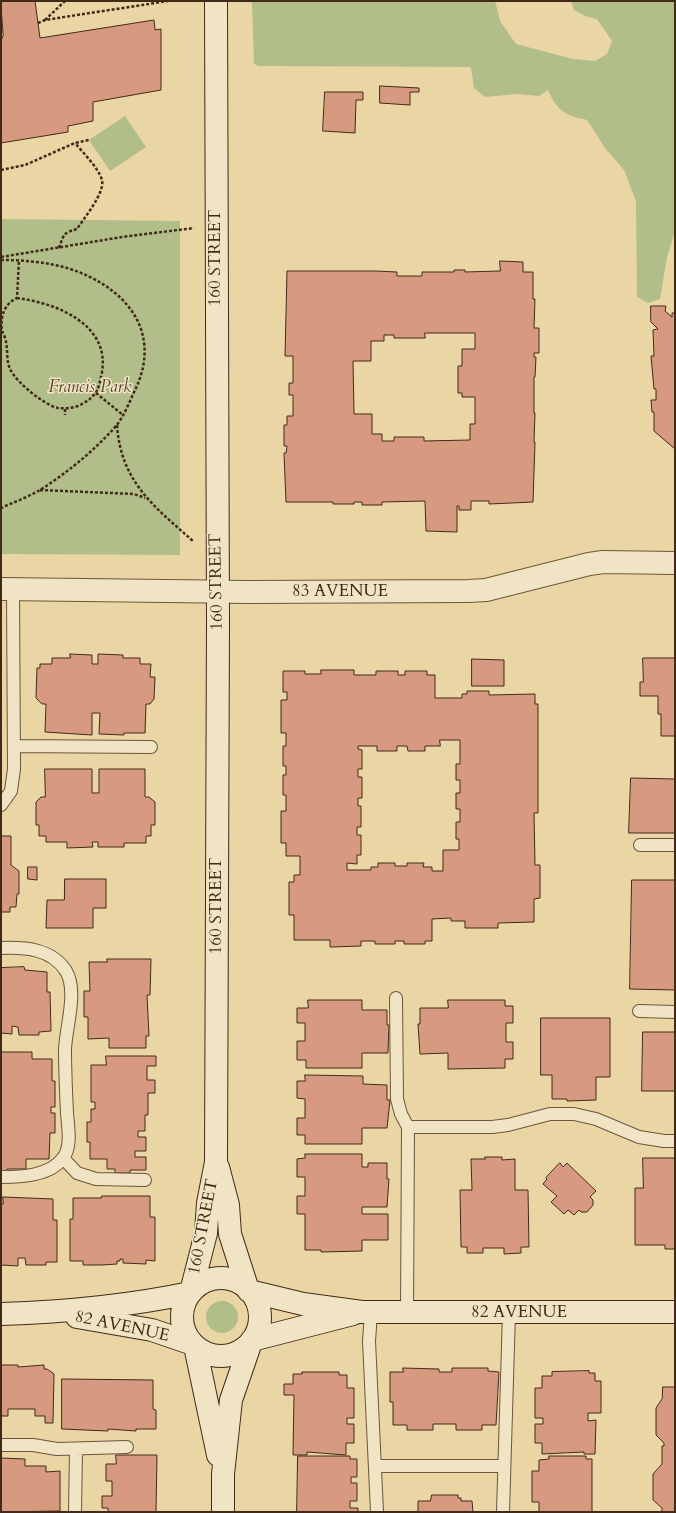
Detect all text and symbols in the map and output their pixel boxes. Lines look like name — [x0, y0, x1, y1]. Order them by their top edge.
street label: 160 STREET — [206, 210, 226, 306]
park label: Francis Park — [48, 378, 132, 398]
street label: 160 STREET — [206, 533, 228, 631]
street label: 83 AVENUE — [292, 582, 388, 602]
street label: 160 STREET — [207, 858, 227, 954]
street label: 160 STREET — [185, 1177, 223, 1277]
street label: 82 AVENUE — [471, 1303, 567, 1323]
street label: 82 AVENUE — [73, 1307, 171, 1347]

